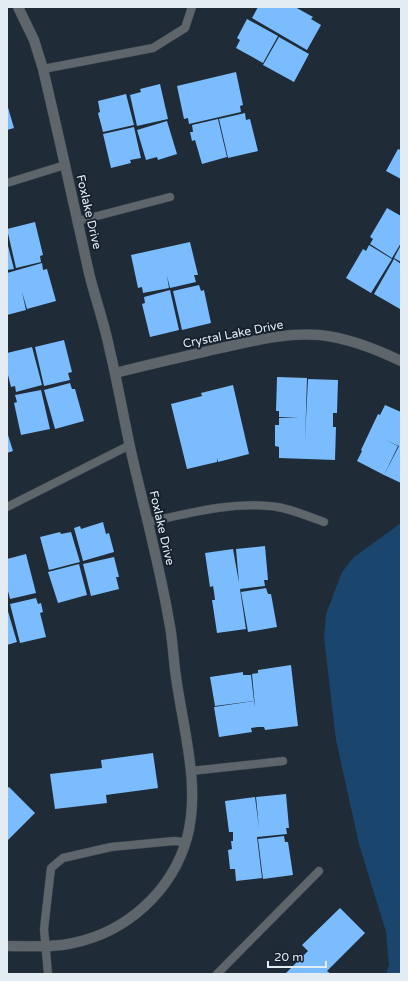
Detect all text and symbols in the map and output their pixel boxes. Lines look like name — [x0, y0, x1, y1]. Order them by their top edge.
street label: Foxlake Drive — [74, 173, 104, 251]
street label: Crystal Lake Drive — [182, 317, 285, 351]
street label: Foxlake Drive — [147, 489, 177, 567]
scale bar — [268, 943, 326, 969]
text: 20 m — [274, 950, 303, 964]

